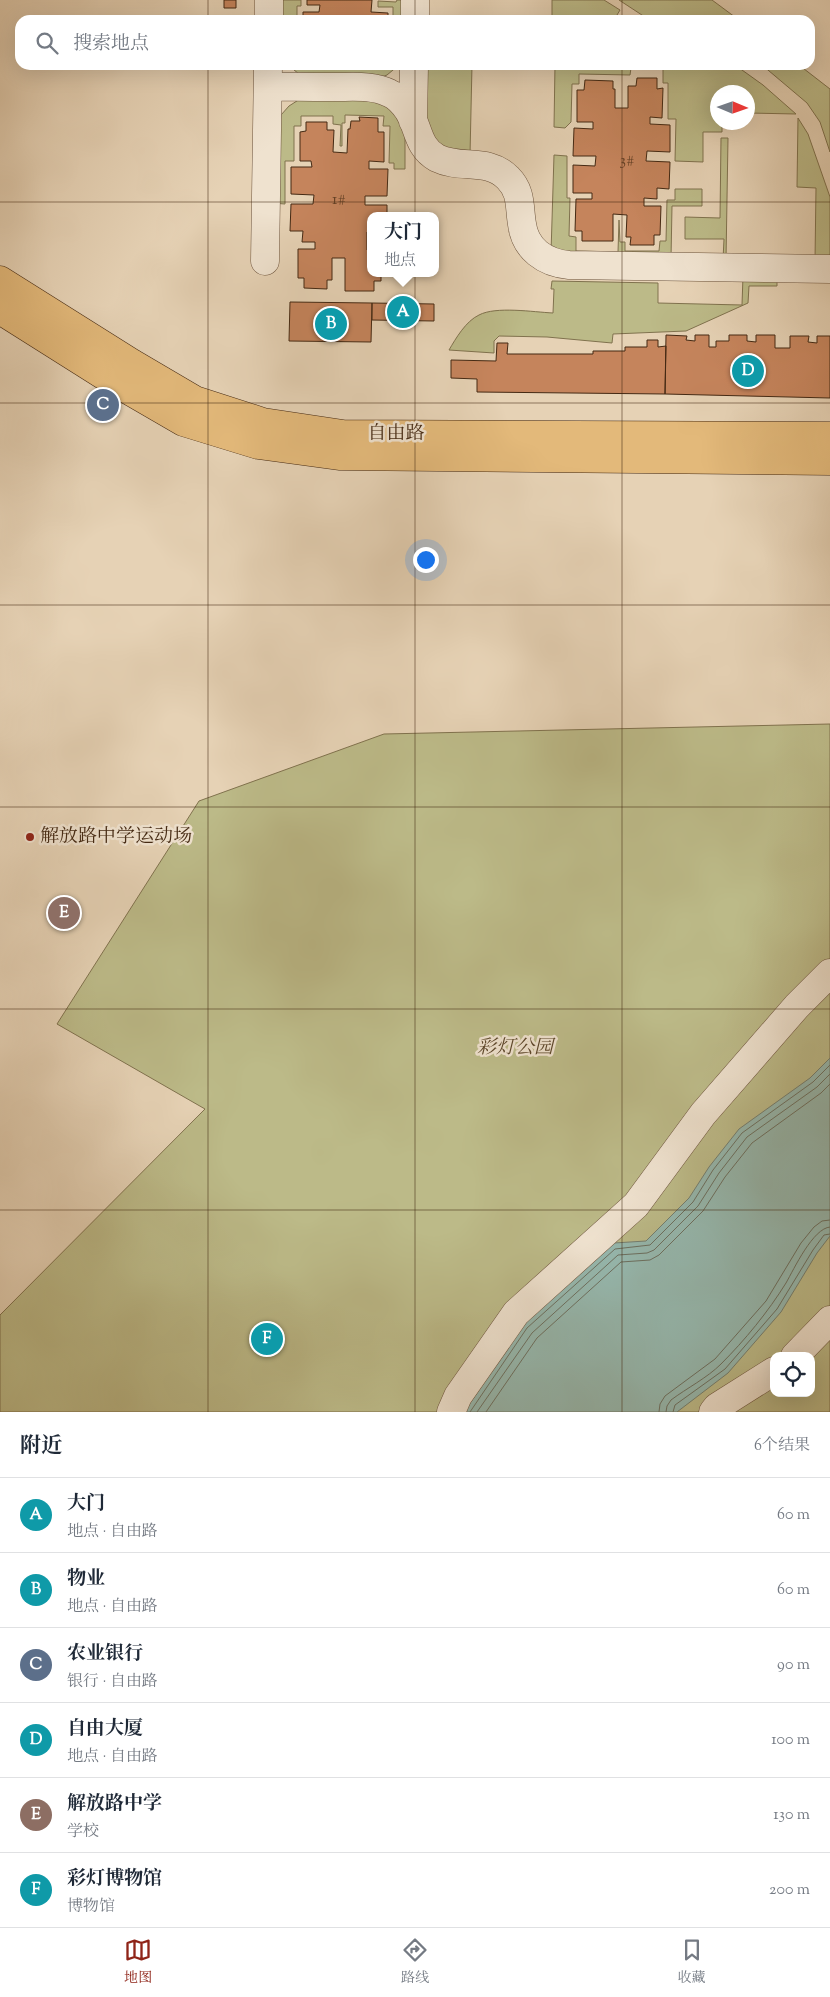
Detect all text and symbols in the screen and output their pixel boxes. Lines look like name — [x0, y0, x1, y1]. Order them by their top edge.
search box — [15, 15, 815, 70]
icon: search — [33, 29, 61, 57]
text: 搜索地点 — [73, 31, 149, 58]
north arrow — [710, 85, 755, 130]
house number: 3# — [620, 150, 635, 173]
house number: 1# — [332, 189, 346, 212]
popup — [367, 212, 439, 277]
text: 大门 — [384, 220, 422, 247]
text: 地点 — [384, 250, 416, 273]
pin: A — [387, 293, 419, 331]
pin: B — [315, 305, 347, 343]
pin: D — [732, 352, 764, 390]
pin: C — [87, 386, 119, 424]
street label: 自由路 — [367, 421, 425, 448]
your location — [413, 547, 439, 573]
place label: 解放路中学运动场 — [40, 824, 192, 851]
marker: 解放路中学运动场 — [24, 831, 36, 843]
pin: E — [48, 894, 80, 932]
park label: 彩灯公园 — [477, 1035, 556, 1062]
pin: F — [251, 1320, 283, 1358]
map controls — [770, 1352, 815, 1397]
button: locate — [770, 1352, 815, 1397]
text: 附近 — [20, 1432, 62, 1462]
text: 6个结果 — [754, 1435, 810, 1458]
text: 大门 — [67, 1491, 105, 1518]
text: A — [30, 1504, 43, 1527]
text: 60 m — [777, 1504, 810, 1527]
text: 地点 · 自由路 — [67, 1521, 158, 1544]
text: 物业 — [67, 1566, 105, 1593]
text: B — [31, 1579, 41, 1602]
text: 60 m — [777, 1579, 810, 1602]
text: 地点 · 自由路 — [67, 1596, 158, 1619]
text: 农业银行 — [67, 1641, 143, 1668]
text: C — [30, 1654, 42, 1677]
text: 90 m — [777, 1654, 810, 1677]
text: 银行 · 自由路 — [67, 1671, 158, 1694]
text: 自由大厦 — [67, 1716, 143, 1743]
text: D — [30, 1729, 42, 1752]
text: 100 m — [771, 1729, 810, 1752]
text: 地点 · 自由路 — [67, 1746, 158, 1769]
text: 解放路中学 — [67, 1791, 162, 1818]
text: E — [31, 1804, 41, 1827]
text: 130 m — [773, 1804, 810, 1827]
text: 学校 — [67, 1821, 99, 1844]
text: 彩灯博物馆 — [67, 1866, 162, 1893]
text: F — [32, 1879, 40, 1902]
text: 200 m — [769, 1879, 810, 1902]
text: 博物馆 — [67, 1896, 115, 1919]
tab: 地图 — [124, 1936, 152, 1989]
tab: 路线 — [401, 1936, 429, 1989]
tab: 收藏 — [678, 1936, 706, 1989]

